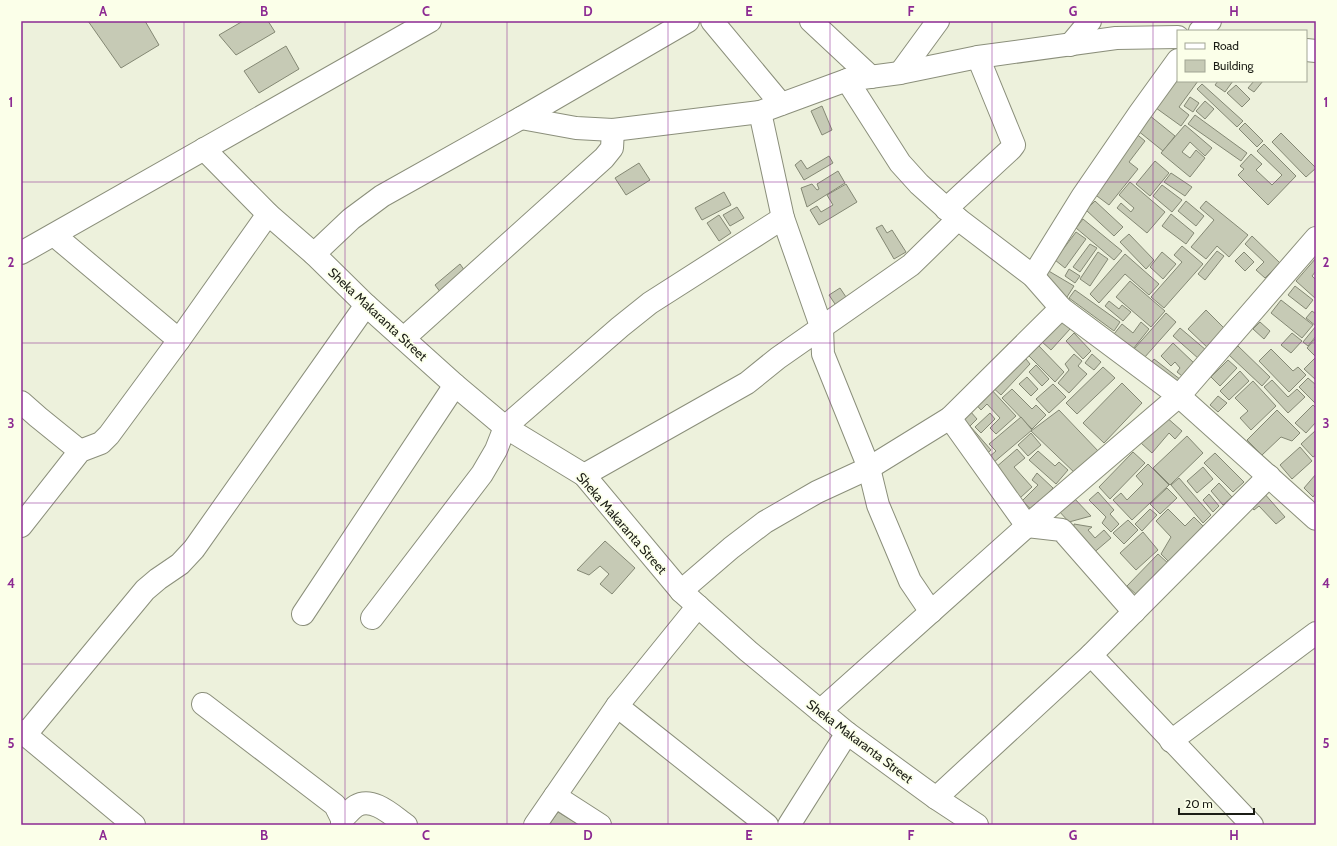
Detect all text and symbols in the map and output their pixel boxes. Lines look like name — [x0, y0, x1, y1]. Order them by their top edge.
text: A — [99, 3, 108, 19]
text: B — [260, 3, 268, 19]
text: C — [422, 3, 430, 19]
text: D — [583, 3, 593, 19]
text: E — [745, 3, 753, 19]
text: F — [908, 3, 915, 19]
text: G — [1069, 3, 1078, 19]
text: H — [1229, 3, 1239, 19]
legend — [1177, 30, 1307, 82]
text: Road — [1213, 38, 1239, 53]
text: Building — [1213, 58, 1255, 73]
text: 1 — [9, 94, 13, 110]
text: 1 — [1324, 94, 1328, 110]
text: 2 — [8, 254, 15, 270]
text: 2 — [1323, 254, 1330, 270]
street label: Sheka Makaranta Street — [325, 264, 431, 364]
text: 3 — [7, 415, 15, 431]
text: 3 — [1322, 415, 1330, 431]
street label: Sheka Makaranta Street — [574, 469, 671, 577]
text: 4 — [7, 575, 15, 591]
text: 4 — [1322, 575, 1330, 591]
street label: Sheka Makaranta Street — [804, 696, 917, 787]
text: 5 — [8, 735, 15, 751]
text: 5 — [1323, 735, 1330, 751]
scale bar — [1179, 790, 1254, 816]
text: 20 m — [1185, 796, 1213, 811]
text: A — [99, 827, 108, 843]
text: B — [260, 827, 268, 843]
text: C — [422, 827, 430, 843]
text: D — [583, 827, 593, 843]
text: E — [745, 827, 753, 843]
text: F — [908, 827, 915, 843]
text: G — [1069, 827, 1078, 843]
text: H — [1229, 827, 1239, 843]

